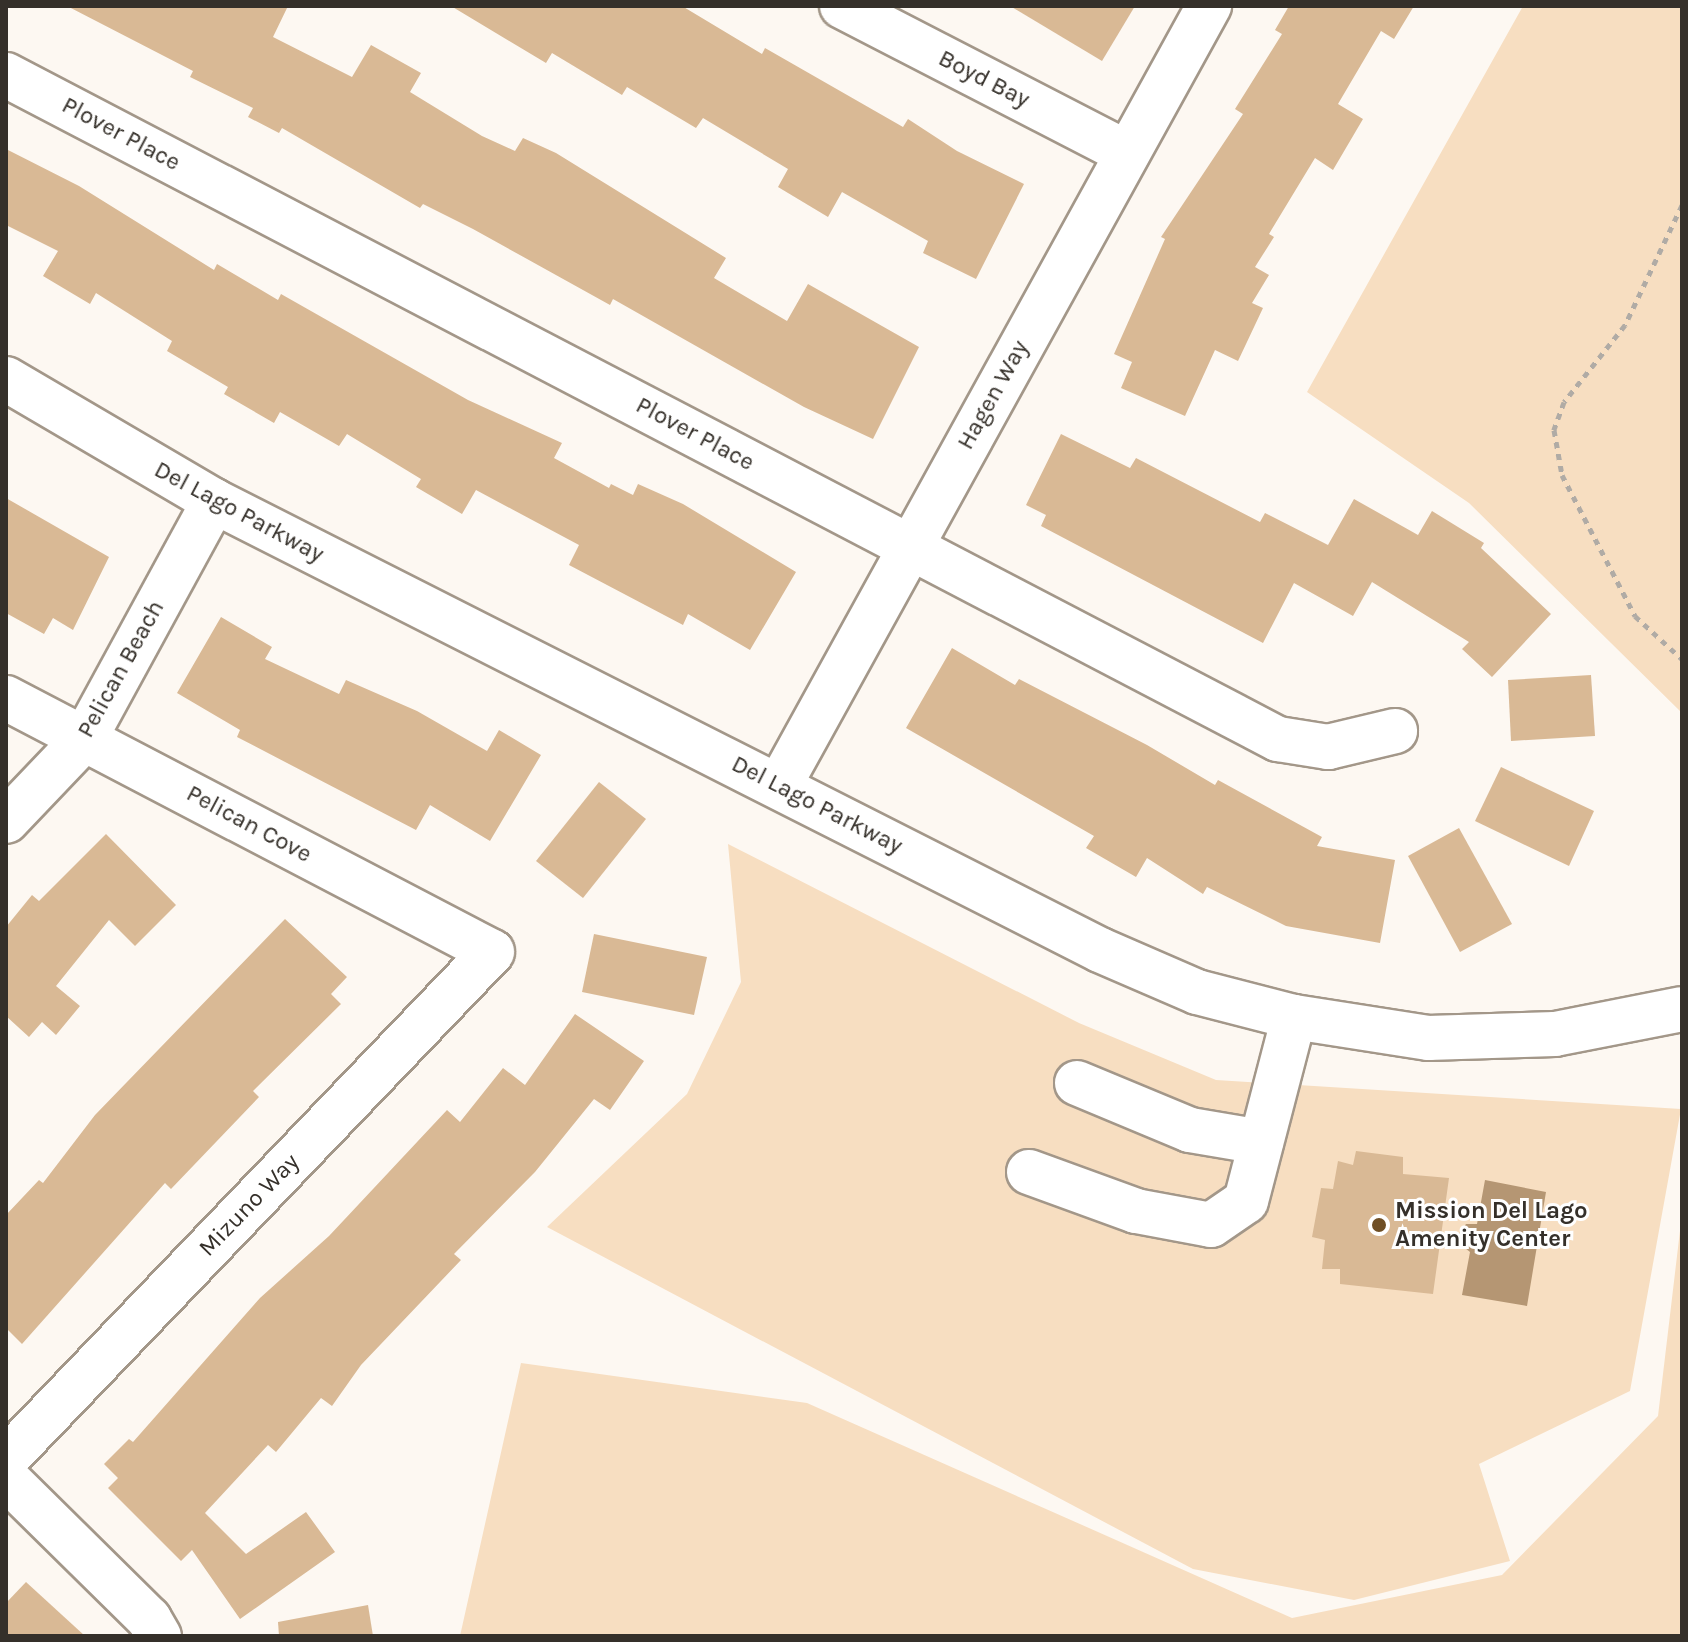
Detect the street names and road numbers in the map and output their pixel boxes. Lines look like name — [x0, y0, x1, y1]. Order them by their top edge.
street label: Boyd Bay — [934, 44, 1034, 114]
street label: Plover Place — [57, 91, 185, 177]
street label: Hagen Way — [951, 335, 1035, 455]
street label: Plover Place — [631, 391, 759, 477]
street label: Del Lago Parkway — [149, 455, 329, 569]
street label: Pelican Beach — [71, 595, 171, 743]
street label: Del Lago Parkway — [727, 750, 907, 860]
street label: Pelican Cove — [182, 779, 316, 869]
street label: Mizuno Way — [193, 1148, 305, 1262]

